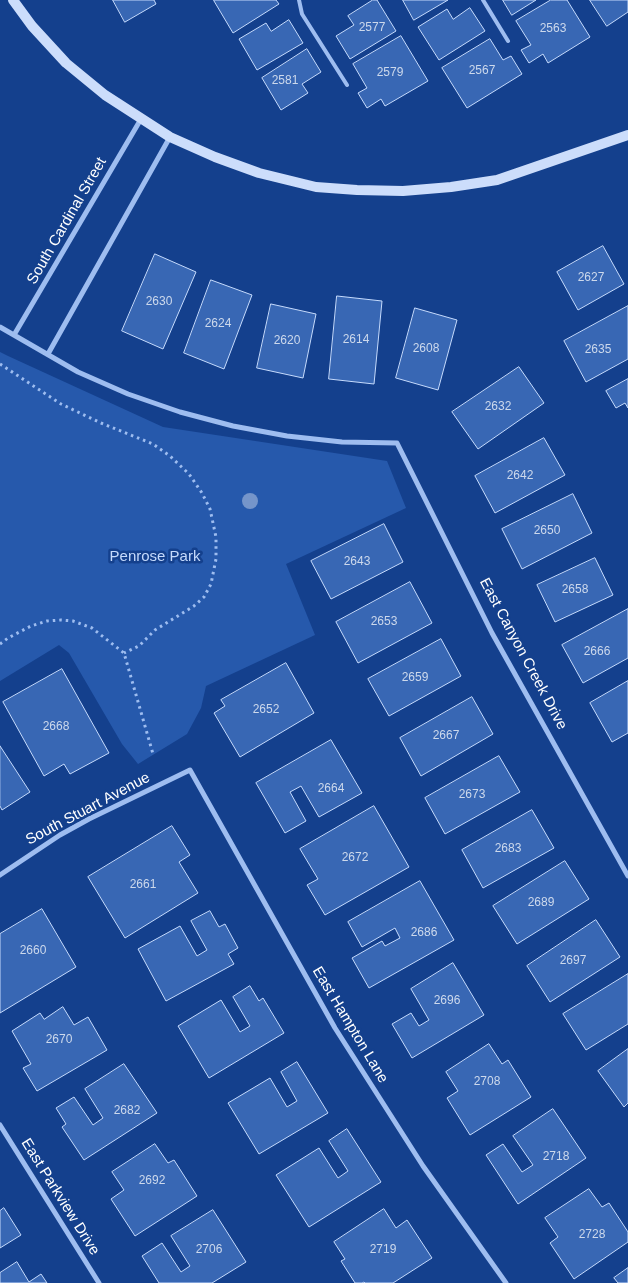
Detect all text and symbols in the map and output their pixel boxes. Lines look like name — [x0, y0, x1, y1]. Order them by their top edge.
house number: 2577 — [359, 21, 385, 35]
house number: 2563 — [540, 22, 566, 36]
house number: 2567 — [469, 64, 495, 78]
house number: 2579 — [377, 66, 403, 80]
house number: 2581 — [272, 74, 298, 88]
street label: South Cardinal Street — [23, 154, 111, 288]
house number: 2627 — [578, 271, 604, 285]
house number: 2630 — [146, 295, 172, 309]
house number: 2624 — [205, 317, 231, 331]
house number: 2614 — [343, 333, 369, 347]
house number: 2620 — [274, 334, 300, 348]
house number: 2608 — [413, 342, 439, 356]
house number: 2635 — [585, 343, 611, 357]
house number: 2632 — [485, 400, 511, 414]
house number: 2642 — [507, 469, 533, 483]
house number: 2650 — [534, 524, 560, 538]
park label: Penrose Park — [110, 548, 200, 566]
house number: 2643 — [344, 555, 370, 569]
street label: East Canyon Creek Drive — [475, 575, 571, 733]
house number: 2658 — [562, 583, 588, 597]
house number: 2653 — [371, 615, 397, 629]
house number: 2666 — [584, 645, 610, 659]
house number: 2659 — [402, 671, 428, 685]
house number: 2652 — [253, 703, 279, 717]
house number: 2668 — [43, 720, 69, 734]
house number: 2667 — [433, 729, 459, 743]
street label: South Stuart Avenue — [23, 769, 153, 849]
house number: 2664 — [318, 782, 344, 796]
house number: 2673 — [459, 788, 485, 802]
house number: 2683 — [495, 842, 521, 856]
house number: 2672 — [342, 851, 368, 865]
house number: 2661 — [130, 878, 156, 892]
house number: 2689 — [528, 896, 554, 910]
house number: 2686 — [411, 926, 437, 940]
house number: 2660 — [20, 944, 46, 958]
house number: 2697 — [560, 954, 586, 968]
street label: East Hampton Lane — [308, 964, 392, 1086]
house number: 2696 — [434, 994, 460, 1008]
house number: 2670 — [46, 1033, 72, 1047]
house number: 2708 — [474, 1075, 500, 1089]
house number: 2682 — [114, 1104, 140, 1118]
street label: East Parkview Drive — [17, 1135, 103, 1259]
house number: 2718 — [543, 1150, 569, 1164]
house number: 2692 — [139, 1174, 165, 1188]
house number: 2728 — [579, 1228, 605, 1242]
house number: 2706 — [196, 1243, 222, 1257]
house number: 2719 — [370, 1243, 396, 1257]

